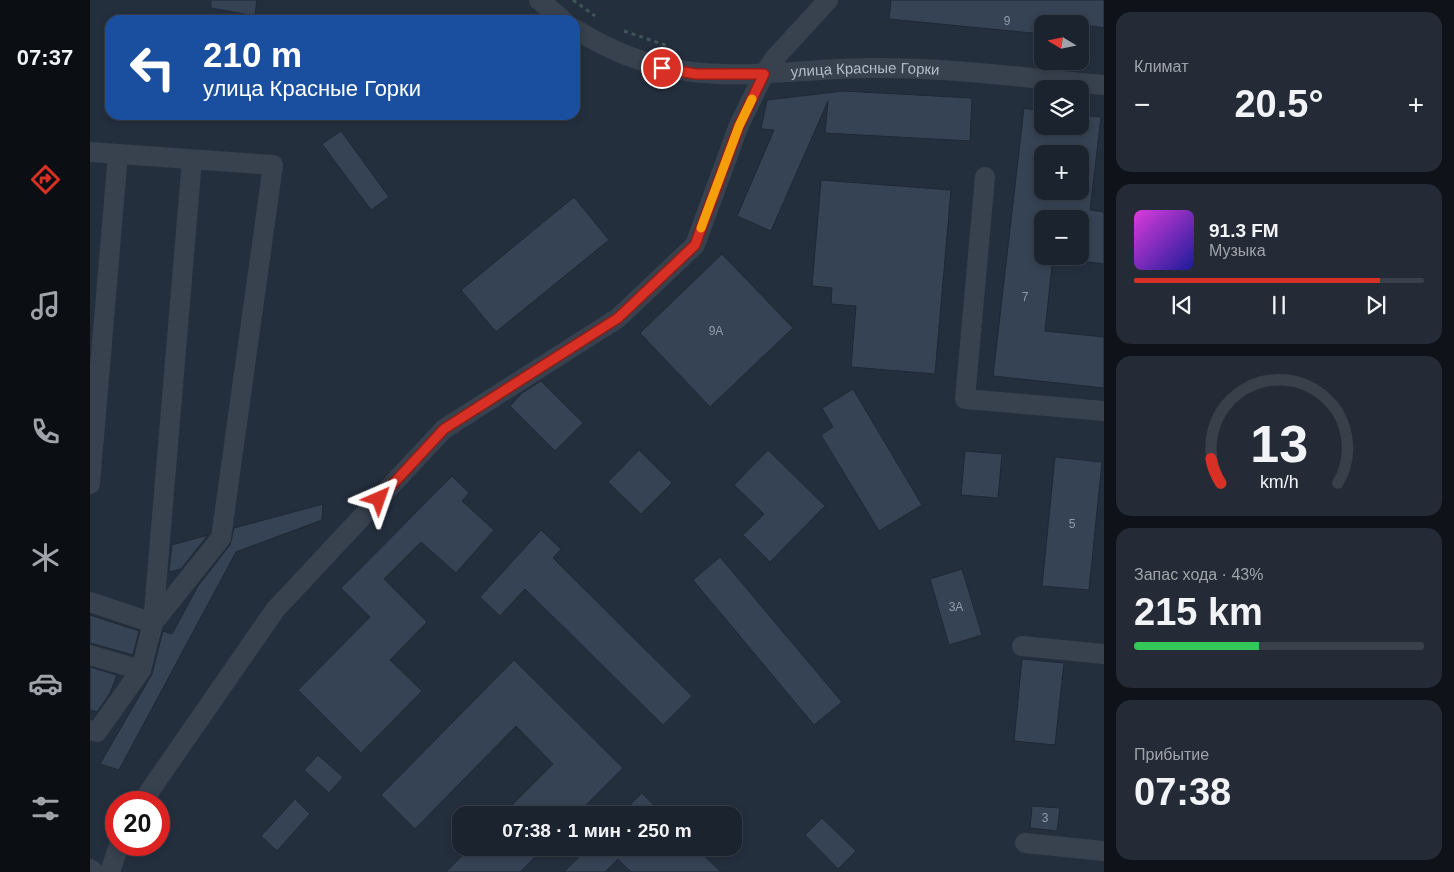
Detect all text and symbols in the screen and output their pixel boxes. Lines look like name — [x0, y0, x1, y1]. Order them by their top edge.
house number: 9 — [1004, 14, 1011, 28]
north arrow — [1034, 15, 1089, 70]
map controls — [1034, 15, 1089, 265]
icon: left — [120, 35, 185, 100]
text: 210 m — [203, 35, 302, 74]
text: 07:37 — [17, 45, 73, 70]
pin — [641, 47, 683, 89]
icon: arrive — [648, 54, 676, 82]
text: Климат — [1134, 58, 1188, 75]
street label: улица Красные Горки — [790, 59, 940, 80]
text: улица Красные Горки — [203, 76, 421, 101]
button: layers — [1034, 80, 1089, 135]
text: 20.5° — [1234, 83, 1324, 125]
text: − — [1134, 89, 1150, 120]
text: + — [1408, 89, 1424, 120]
button: + — [1034, 145, 1089, 200]
icon: directions — [28, 162, 63, 197]
button: − — [1034, 210, 1089, 265]
text: 91.3 FM — [1209, 220, 1279, 241]
text: Музыка — [1209, 242, 1266, 259]
icon: music — [28, 288, 63, 323]
house number: 7 — [1022, 290, 1029, 304]
icon: previous — [1168, 291, 1196, 319]
icon: pause — [1265, 291, 1293, 319]
icon: next — [1362, 291, 1390, 319]
house number: 9А — [709, 324, 723, 338]
icon: phone — [28, 414, 63, 449]
text: 13 — [1250, 415, 1308, 473]
position arrow — [352, 472, 404, 524]
text: km/h — [1260, 472, 1298, 492]
house number: 5 — [1069, 517, 1076, 531]
icon: climate — [28, 540, 63, 575]
text: Запас хода · 43% — [1134, 566, 1263, 583]
text: 215 km — [1134, 591, 1263, 633]
house number: 3А — [949, 600, 963, 614]
icon: car — [28, 666, 63, 701]
text: Прибытие — [1134, 746, 1209, 763]
text: 07:38 — [1134, 771, 1231, 813]
icon: filters — [28, 791, 63, 826]
speed limit sign: 20 — [105, 791, 170, 856]
house number: 3 — [1042, 811, 1049, 825]
text: 07:38 · 1 мин · 250 m — [502, 820, 692, 841]

